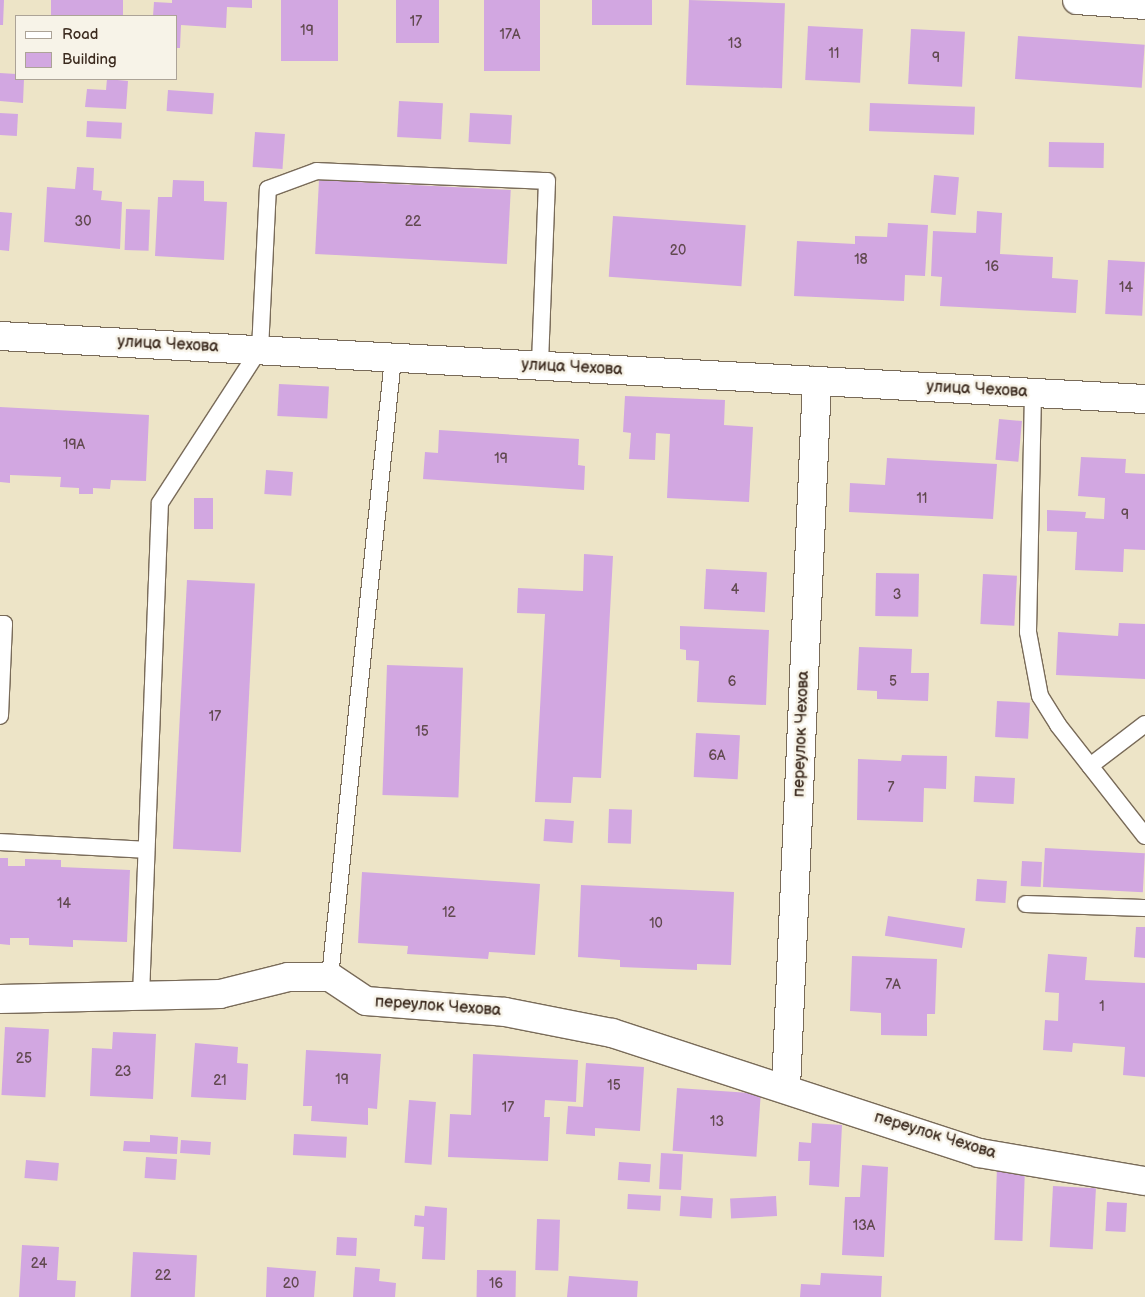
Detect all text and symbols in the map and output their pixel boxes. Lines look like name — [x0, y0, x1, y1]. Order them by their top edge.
house number: 17 — [410, 14, 422, 30]
legend — [15, 15, 178, 80]
house number: 19 — [300, 23, 314, 39]
text: Road — [62, 25, 98, 44]
house number: 17А — [500, 27, 520, 43]
house number: 13 — [728, 36, 742, 52]
house number: 11 — [829, 46, 839, 62]
text: Building — [62, 50, 117, 69]
house number: 9 — [932, 50, 940, 66]
house number: 30 — [75, 214, 91, 230]
house number: 22 — [405, 214, 421, 230]
house number: 20 — [670, 243, 686, 259]
house number: 18 — [854, 252, 868, 268]
house number: 16 — [985, 259, 999, 275]
house number: 14 — [1119, 280, 1133, 296]
street label: улица Чехова — [117, 333, 219, 357]
street label: улица Чехова — [521, 356, 623, 380]
street label: улица Чехова — [926, 378, 1028, 402]
house number: 19А — [63, 437, 85, 453]
house number: 19 — [494, 451, 508, 467]
house number: 11 — [917, 491, 927, 507]
house number: 9 — [1121, 507, 1129, 523]
house number: 4 — [731, 582, 739, 598]
house number: 3 — [893, 587, 901, 603]
street label: переулок Чехова — [790, 670, 814, 798]
house number: 6 — [728, 674, 736, 690]
house number: 5 — [889, 674, 897, 690]
house number: 17 — [209, 709, 221, 725]
house number: 15 — [415, 724, 429, 740]
house number: 6А — [708, 748, 726, 764]
house number: 7 — [888, 780, 894, 796]
house number: 14 — [57, 896, 71, 912]
house number: 12 — [442, 905, 456, 921]
house number: 10 — [649, 916, 663, 932]
house number: 7А — [885, 977, 901, 993]
street label: переулок Чехова — [374, 993, 502, 1021]
house number: 1 — [1099, 999, 1105, 1015]
house number: 25 — [16, 1051, 32, 1067]
house number: 23 — [115, 1064, 131, 1080]
house number: 19 — [335, 1072, 349, 1088]
house number: 21 — [213, 1073, 227, 1089]
house number: 15 — [607, 1078, 621, 1094]
house number: 17 — [502, 1100, 514, 1116]
street label: переулок Чехова — [872, 1108, 998, 1164]
house number: 13 — [710, 1114, 724, 1130]
house number: 13А — [853, 1218, 875, 1234]
house number: 24 — [31, 1256, 47, 1272]
house number: 22 — [155, 1268, 171, 1284]
house number: 20 — [283, 1276, 299, 1292]
house number: 16 — [489, 1276, 503, 1292]

